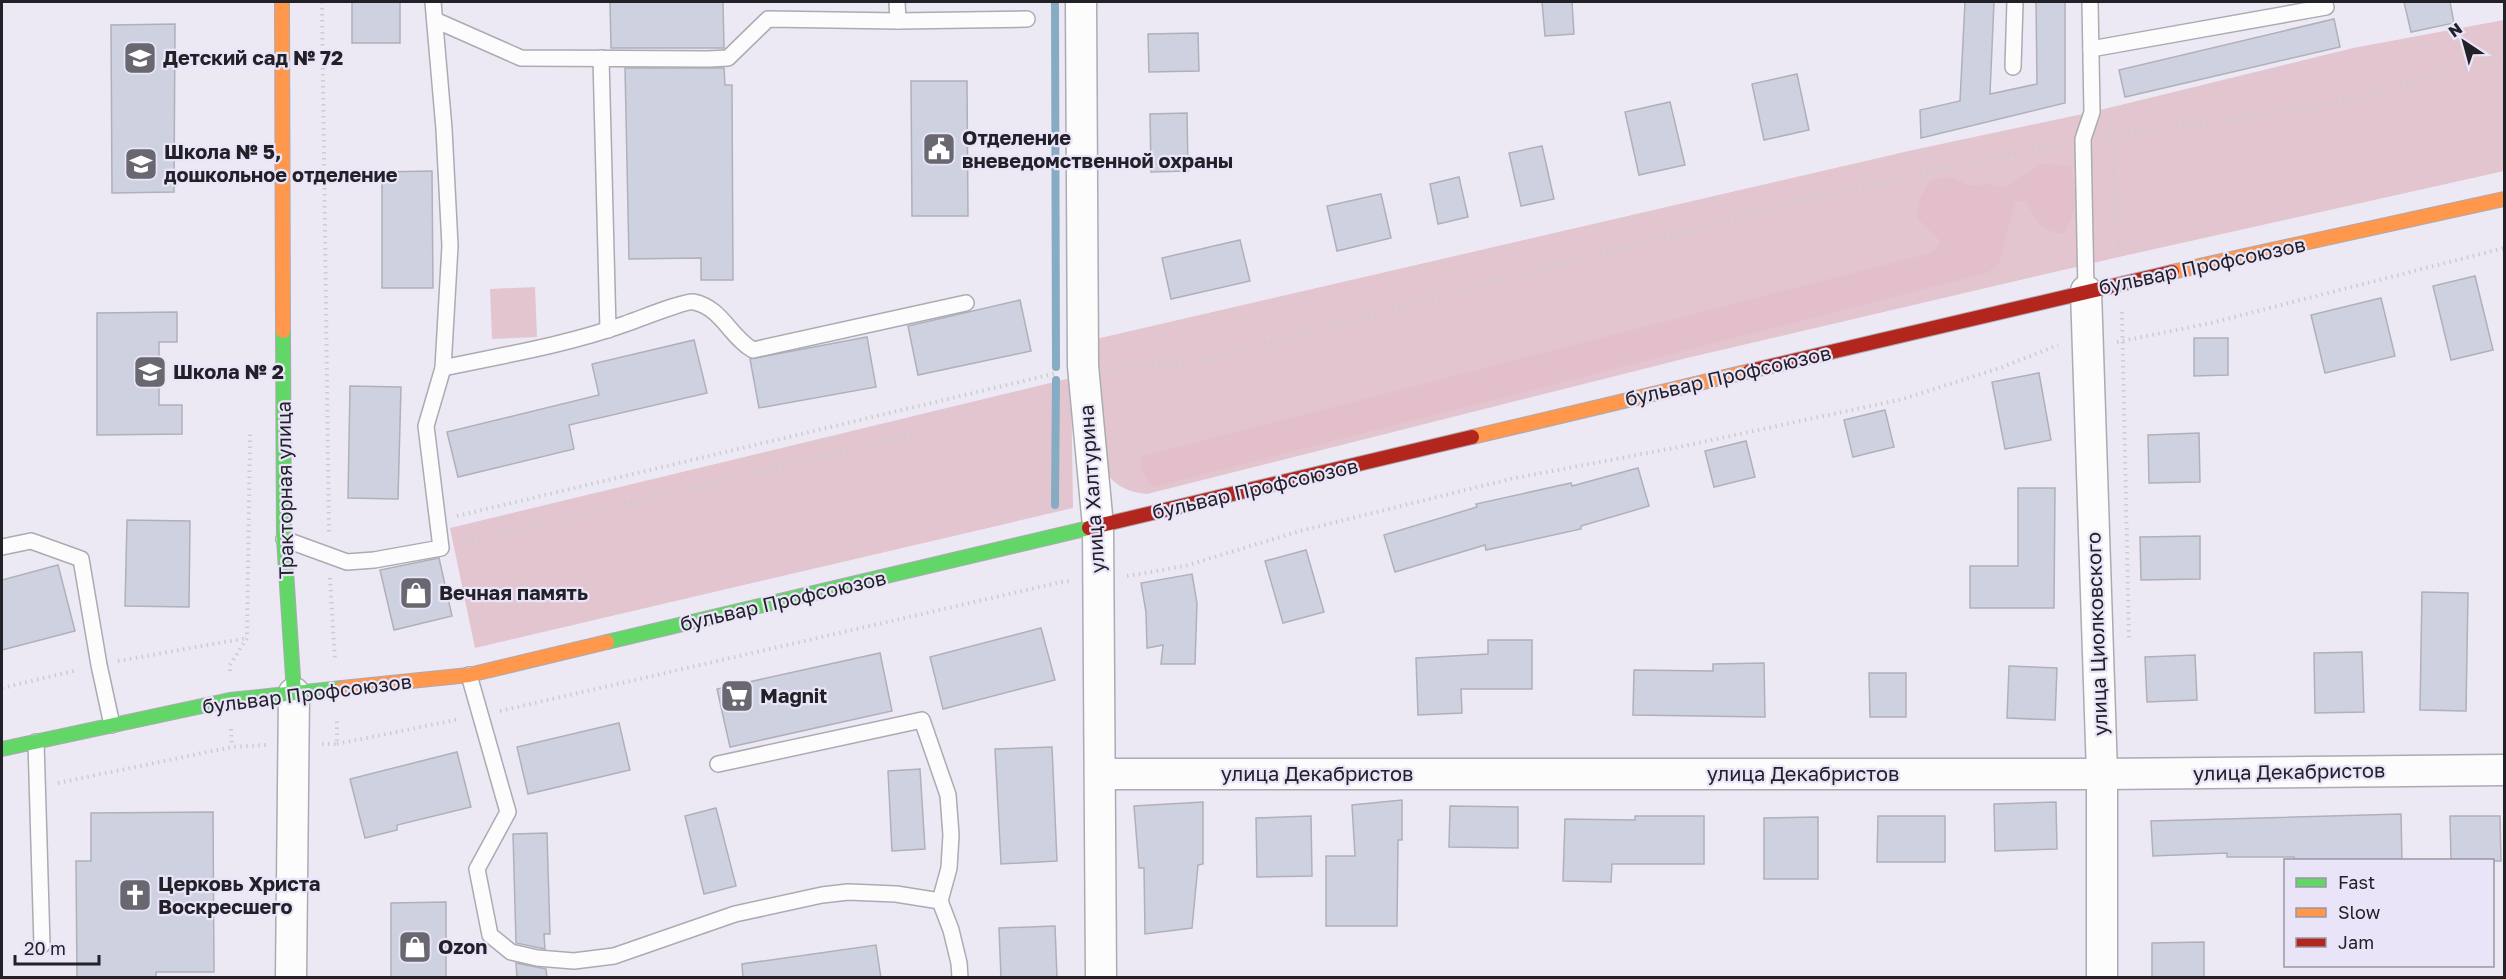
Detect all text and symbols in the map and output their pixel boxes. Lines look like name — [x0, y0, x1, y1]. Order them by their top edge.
north arrow — [2434, 12, 2494, 72]
text: N — [2444, 18, 2466, 42]
school or university icon: Детский сад № 72 — [122, 40, 158, 76]
place label: Детский сад № 72 — [163, 45, 343, 69]
place label: Отделение вневедомственной охраны — [962, 125, 1233, 172]
public building icon: Отделение вневедомственной охраны — [921, 131, 957, 167]
place label: Школа № 5, дошкольное отделение — [164, 139, 398, 186]
school or university icon: Школа № 5, дошкольное отделение — [123, 146, 159, 182]
street label: бульвар Профсоюзов — [2096, 231, 2307, 299]
street label: бульвар Профсоюзов — [1622, 340, 1833, 410]
school or university icon: Школа № 2 — [132, 354, 168, 390]
place label: Школа № 2 — [173, 359, 284, 383]
street label: Тракторная улица — [270, 401, 298, 579]
street label: улица Халтурина — [1073, 404, 1109, 574]
street label: бульвар Профсоюзов — [1149, 453, 1360, 523]
street label: улица Циолковского — [2080, 532, 2112, 736]
street label: бульвар Профсоюзов — [677, 565, 888, 635]
shop icon: Вечная память — [398, 575, 434, 611]
place label: Вечная память — [439, 580, 588, 604]
street label: бульвар Профсоюзов — [201, 668, 413, 718]
supermarket icon: Magnit — [719, 678, 755, 714]
place label: Magnit — [760, 683, 827, 707]
street label: улица Декабристов — [2193, 757, 2385, 785]
street label: улица Декабристов — [1221, 761, 1413, 785]
street label: улица Декабристов — [1707, 761, 1899, 785]
legend — [2284, 859, 2494, 967]
place label: Церковь Христа Воскресшего — [158, 871, 320, 918]
text: Fast — [2338, 871, 2375, 893]
church icon: Церковь Христа Воскресшего — [117, 877, 153, 913]
text: Slow — [2338, 901, 2381, 923]
scale bar — [15, 928, 99, 966]
shop icon: Ozon — [397, 929, 433, 965]
text: Jam — [2338, 931, 2374, 953]
place label: Ozon — [438, 934, 487, 958]
text: 20 m — [24, 937, 66, 959]

